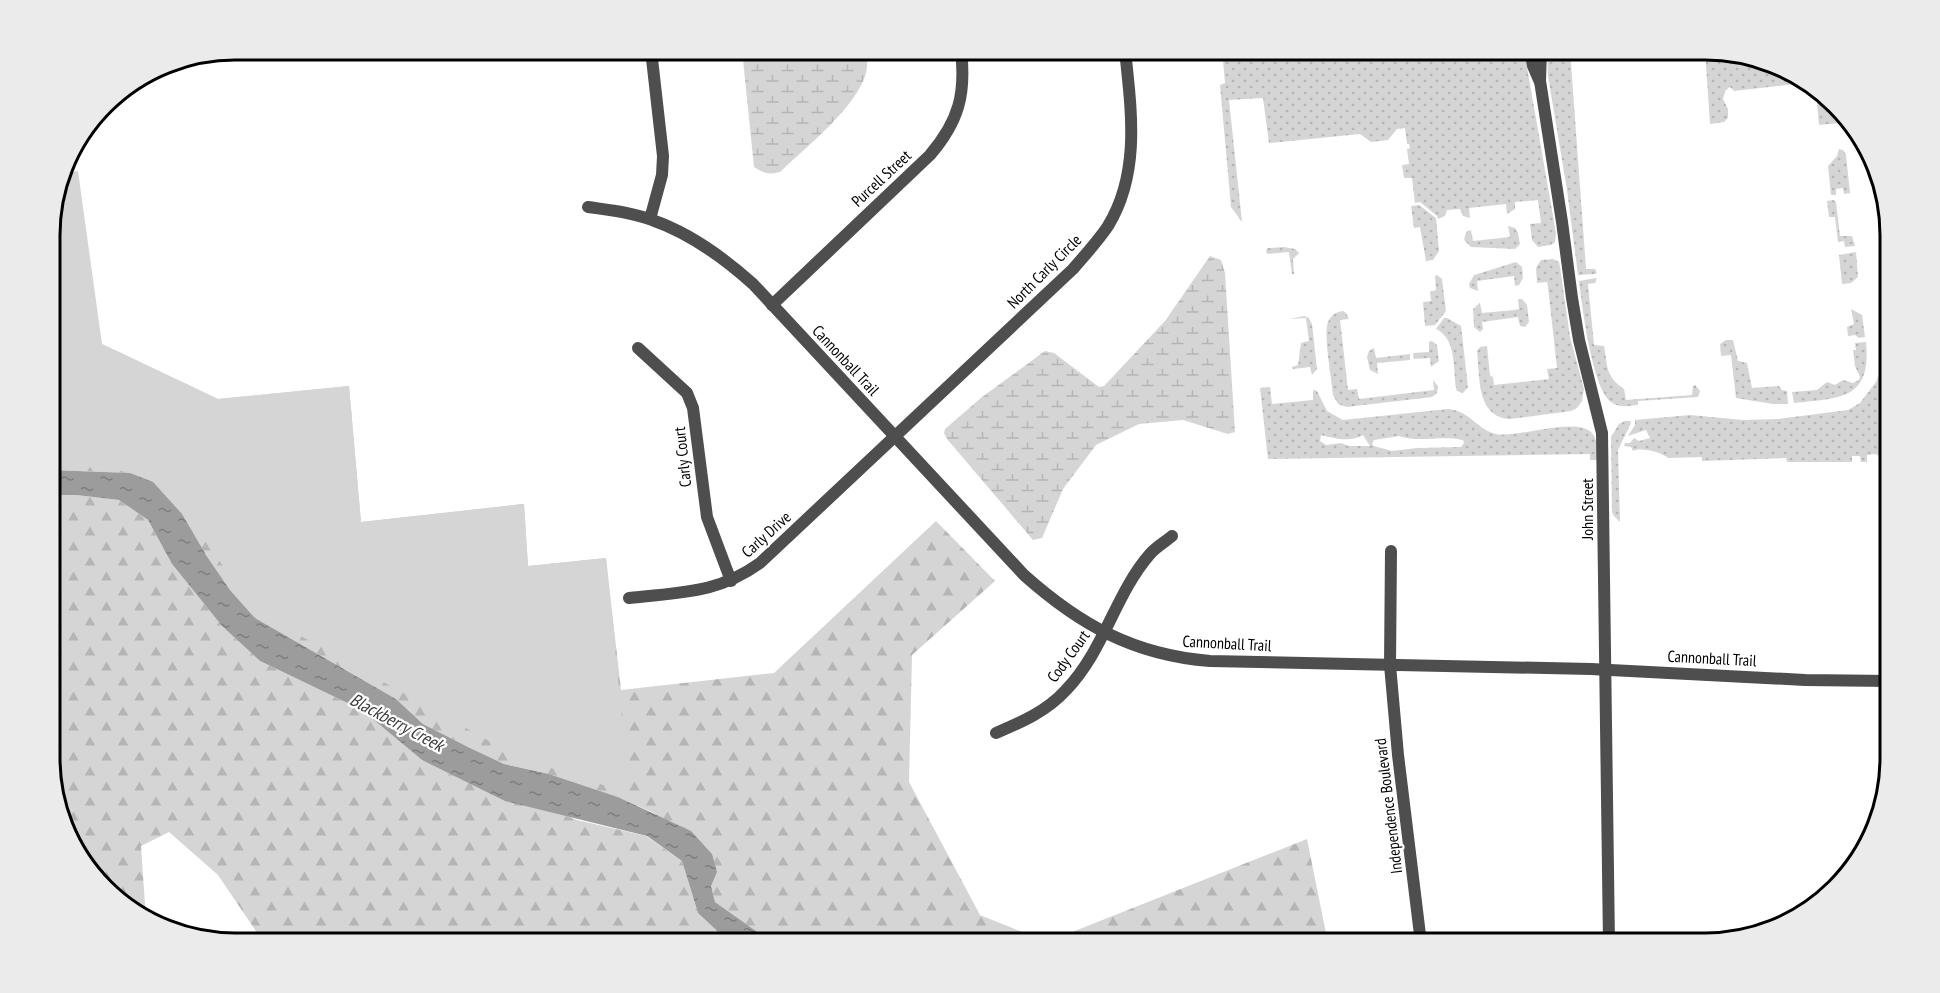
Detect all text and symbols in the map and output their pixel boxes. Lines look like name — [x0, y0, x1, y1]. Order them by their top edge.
street label: Purcell Street — [847, 145, 915, 211]
street label: North Carly Circle — [1003, 230, 1085, 312]
street label: Cannonball Trail — [808, 321, 884, 400]
street label: Carly Court — [669, 425, 695, 488]
street label: John Street — [1577, 478, 1597, 541]
street label: Carly Drive — [737, 507, 795, 561]
street label: Cody Court — [1042, 626, 1094, 686]
street label: Cannonball Trail — [1182, 631, 1272, 655]
street label: Cannonball Trail — [1667, 646, 1757, 670]
water label: Blackberry Creek — [346, 688, 450, 757]
street label: Independence Boulevard — [1370, 737, 1406, 875]

